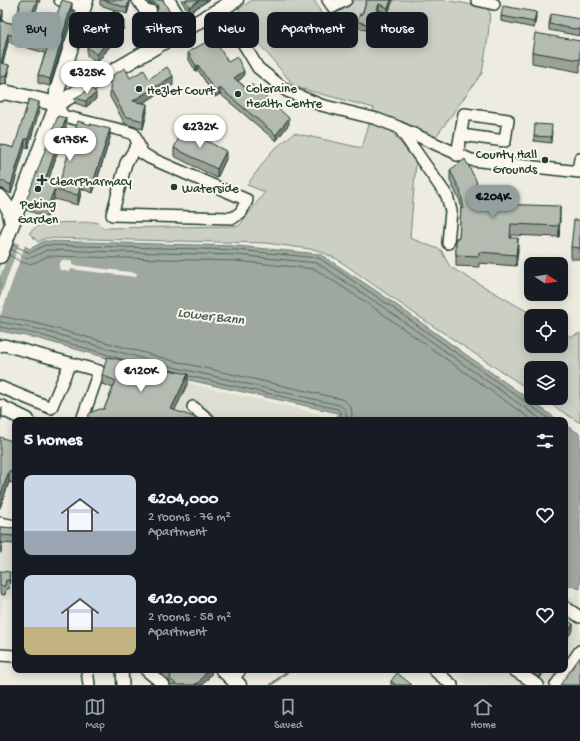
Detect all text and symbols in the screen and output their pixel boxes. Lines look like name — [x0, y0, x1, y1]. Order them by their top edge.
chip: Buy — [12, 12, 61, 48]
chip: Rent — [69, 12, 124, 48]
chip: Filters — [132, 12, 196, 48]
chip: New — [204, 12, 259, 48]
chip: Apartment — [267, 12, 358, 48]
chip: House — [366, 12, 428, 48]
pin: €325K — [59, 61, 115, 95]
text: €325K — [70, 66, 104, 81]
place label: Coleraine Health Centre — [246, 82, 322, 112]
marker: Hezlet Court — [134, 84, 144, 94]
place label: Hezlet Court — [147, 84, 216, 99]
marker: Coleraine Health Centre — [233, 89, 243, 99]
pin: €232K — [172, 115, 228, 149]
text: €232K — [183, 120, 217, 135]
pin: €175K — [42, 128, 98, 162]
text: €175K — [53, 133, 87, 148]
place label: County Hall Grounds — [476, 148, 538, 178]
marker: County Hall Grounds — [540, 155, 550, 165]
marker: ClearPharmacy — [37, 175, 47, 185]
place label: ClearPharmacy — [50, 175, 132, 190]
marker: Waterside — [169, 182, 179, 192]
place label: Waterside — [182, 182, 239, 197]
marker: Peking Garden — [33, 184, 43, 194]
pin: €204K — [465, 185, 521, 219]
text: €204K — [476, 190, 510, 205]
place label: Peking Garden — [18, 198, 59, 228]
north arrow — [524, 257, 568, 301]
map controls — [524, 257, 568, 405]
water label: Lower Bann — [176, 305, 245, 330]
button: locate — [524, 309, 568, 353]
pin: €120K — [113, 359, 169, 393]
button: layers — [524, 361, 568, 405]
text: €120K — [124, 364, 158, 379]
icon: filters — [534, 430, 556, 452]
text: 5 homes — [24, 431, 82, 451]
text: €204,000 — [148, 490, 218, 510]
icon: home — [56, 491, 104, 539]
icon: heart — [534, 504, 556, 526]
text: 2 rooms · 76 m² — [148, 510, 231, 525]
text: Apartment — [148, 525, 207, 540]
text: €120,000 — [148, 590, 217, 610]
icon: home — [56, 591, 104, 639]
icon: heart — [534, 604, 556, 626]
text: 2 rooms · 58 m² — [148, 610, 231, 625]
text: Apartment — [148, 625, 207, 640]
tab: Map — [84, 696, 106, 732]
tab: Saved — [274, 696, 302, 732]
tab: Home — [470, 696, 496, 732]

